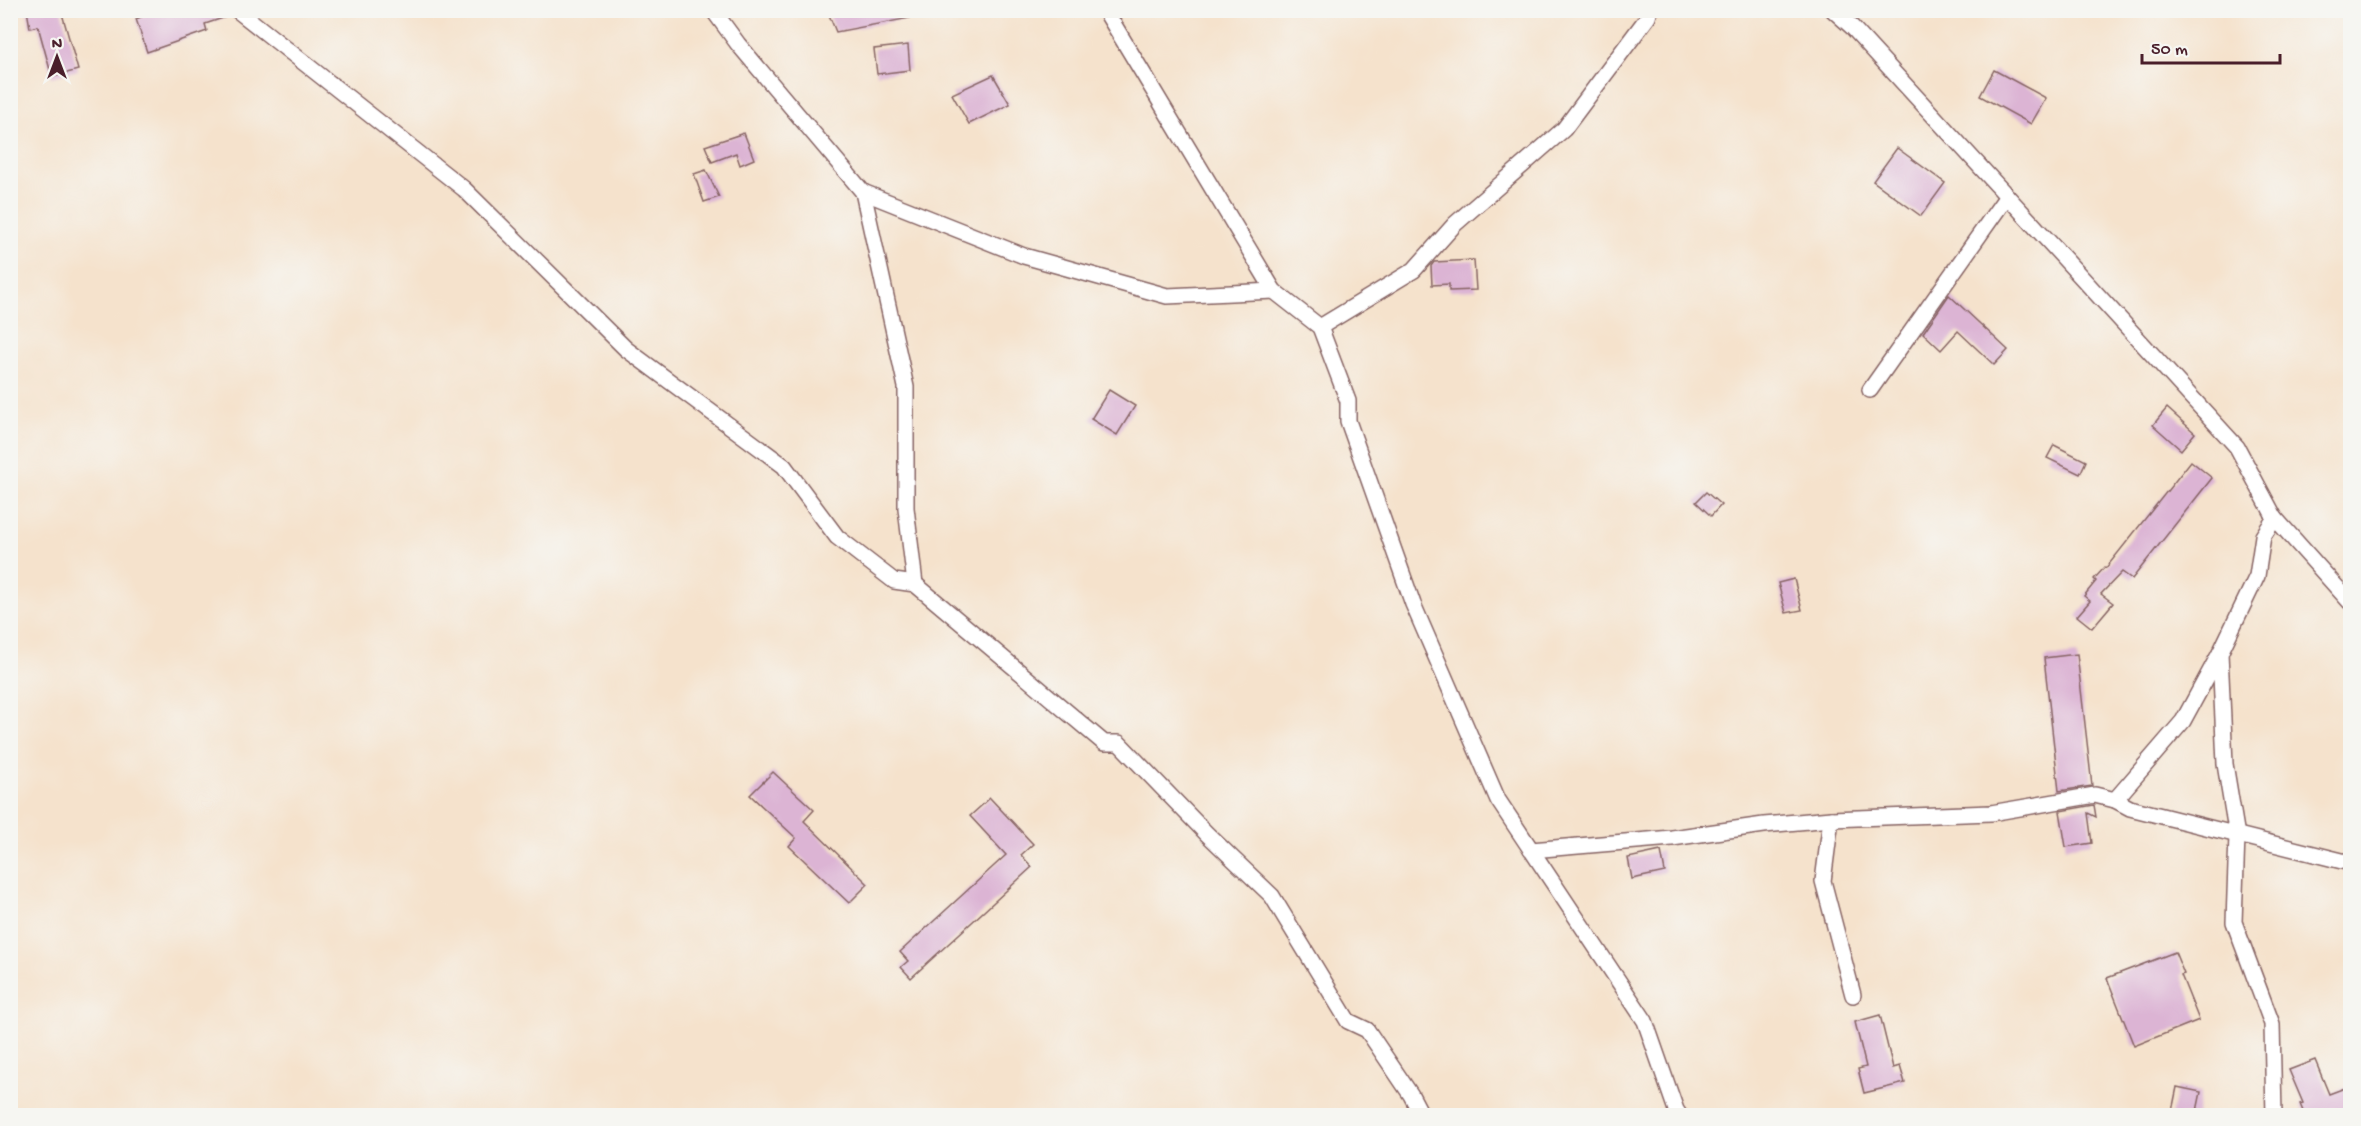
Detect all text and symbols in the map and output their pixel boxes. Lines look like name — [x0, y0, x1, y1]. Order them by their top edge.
north arrow — [27, 27, 87, 87]
scale bar — [2142, 27, 2280, 65]
text: N — [52, 36, 63, 55]
text: 50 m — [2151, 40, 2188, 61]

